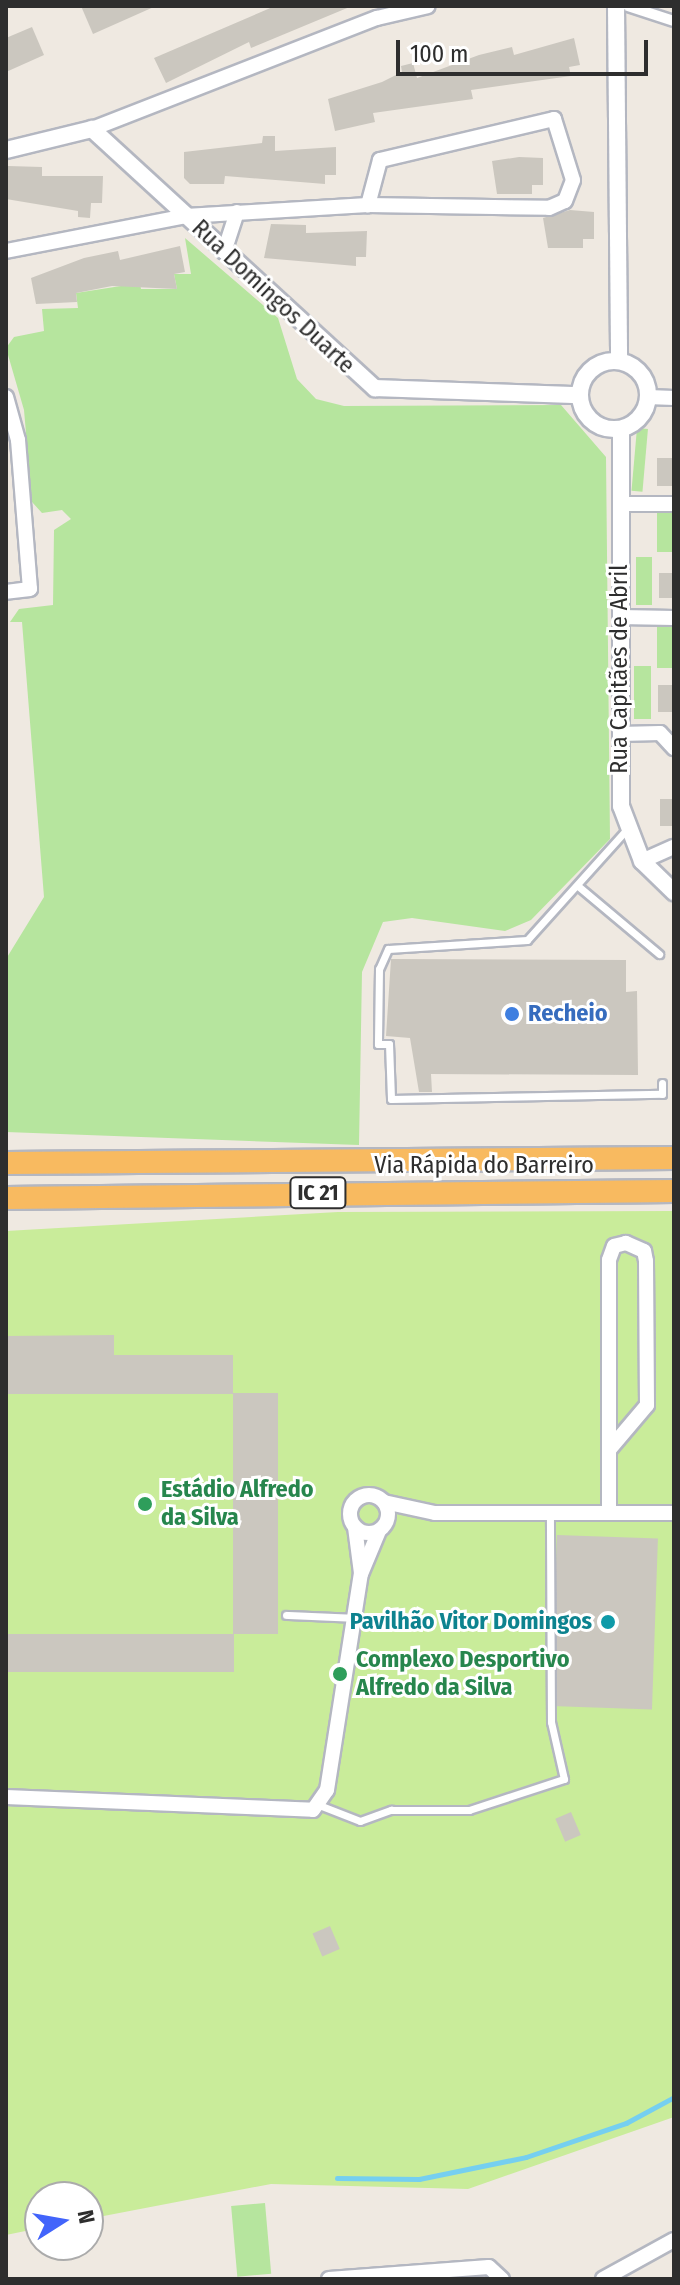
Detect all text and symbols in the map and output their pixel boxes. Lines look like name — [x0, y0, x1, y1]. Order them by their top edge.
scale bar — [400, 24, 652, 74]
text: 100 m — [410, 40, 468, 68]
street label: Rua Domingos Duarte — [186, 214, 360, 380]
street label: Rua Capitães de Abril — [606, 564, 634, 774]
place label: Recheio — [528, 1000, 608, 1028]
marker: Recheio — [503, 1005, 521, 1023]
street label: Via Rápida do Barreiro — [374, 1152, 594, 1180]
road number: IC 21 — [288, 1175, 348, 1211]
place label: Estádio Alfredo da Silva — [161, 1476, 314, 1532]
marker: Estádio Alfredo da Silva — [136, 1495, 154, 1513]
place label: Pavilhão Vitor Domingos — [350, 1608, 592, 1636]
marker: Pavilhão Vitor Domingos — [599, 1613, 617, 1631]
place label: Complexo Desportivo Alfredo da Silva — [356, 1646, 569, 1702]
marker: Complexo Desportivo Alfredo da Silva — [331, 1665, 349, 1683]
north arrow — [24, 2181, 104, 2261]
text: N — [72, 2208, 101, 2226]

